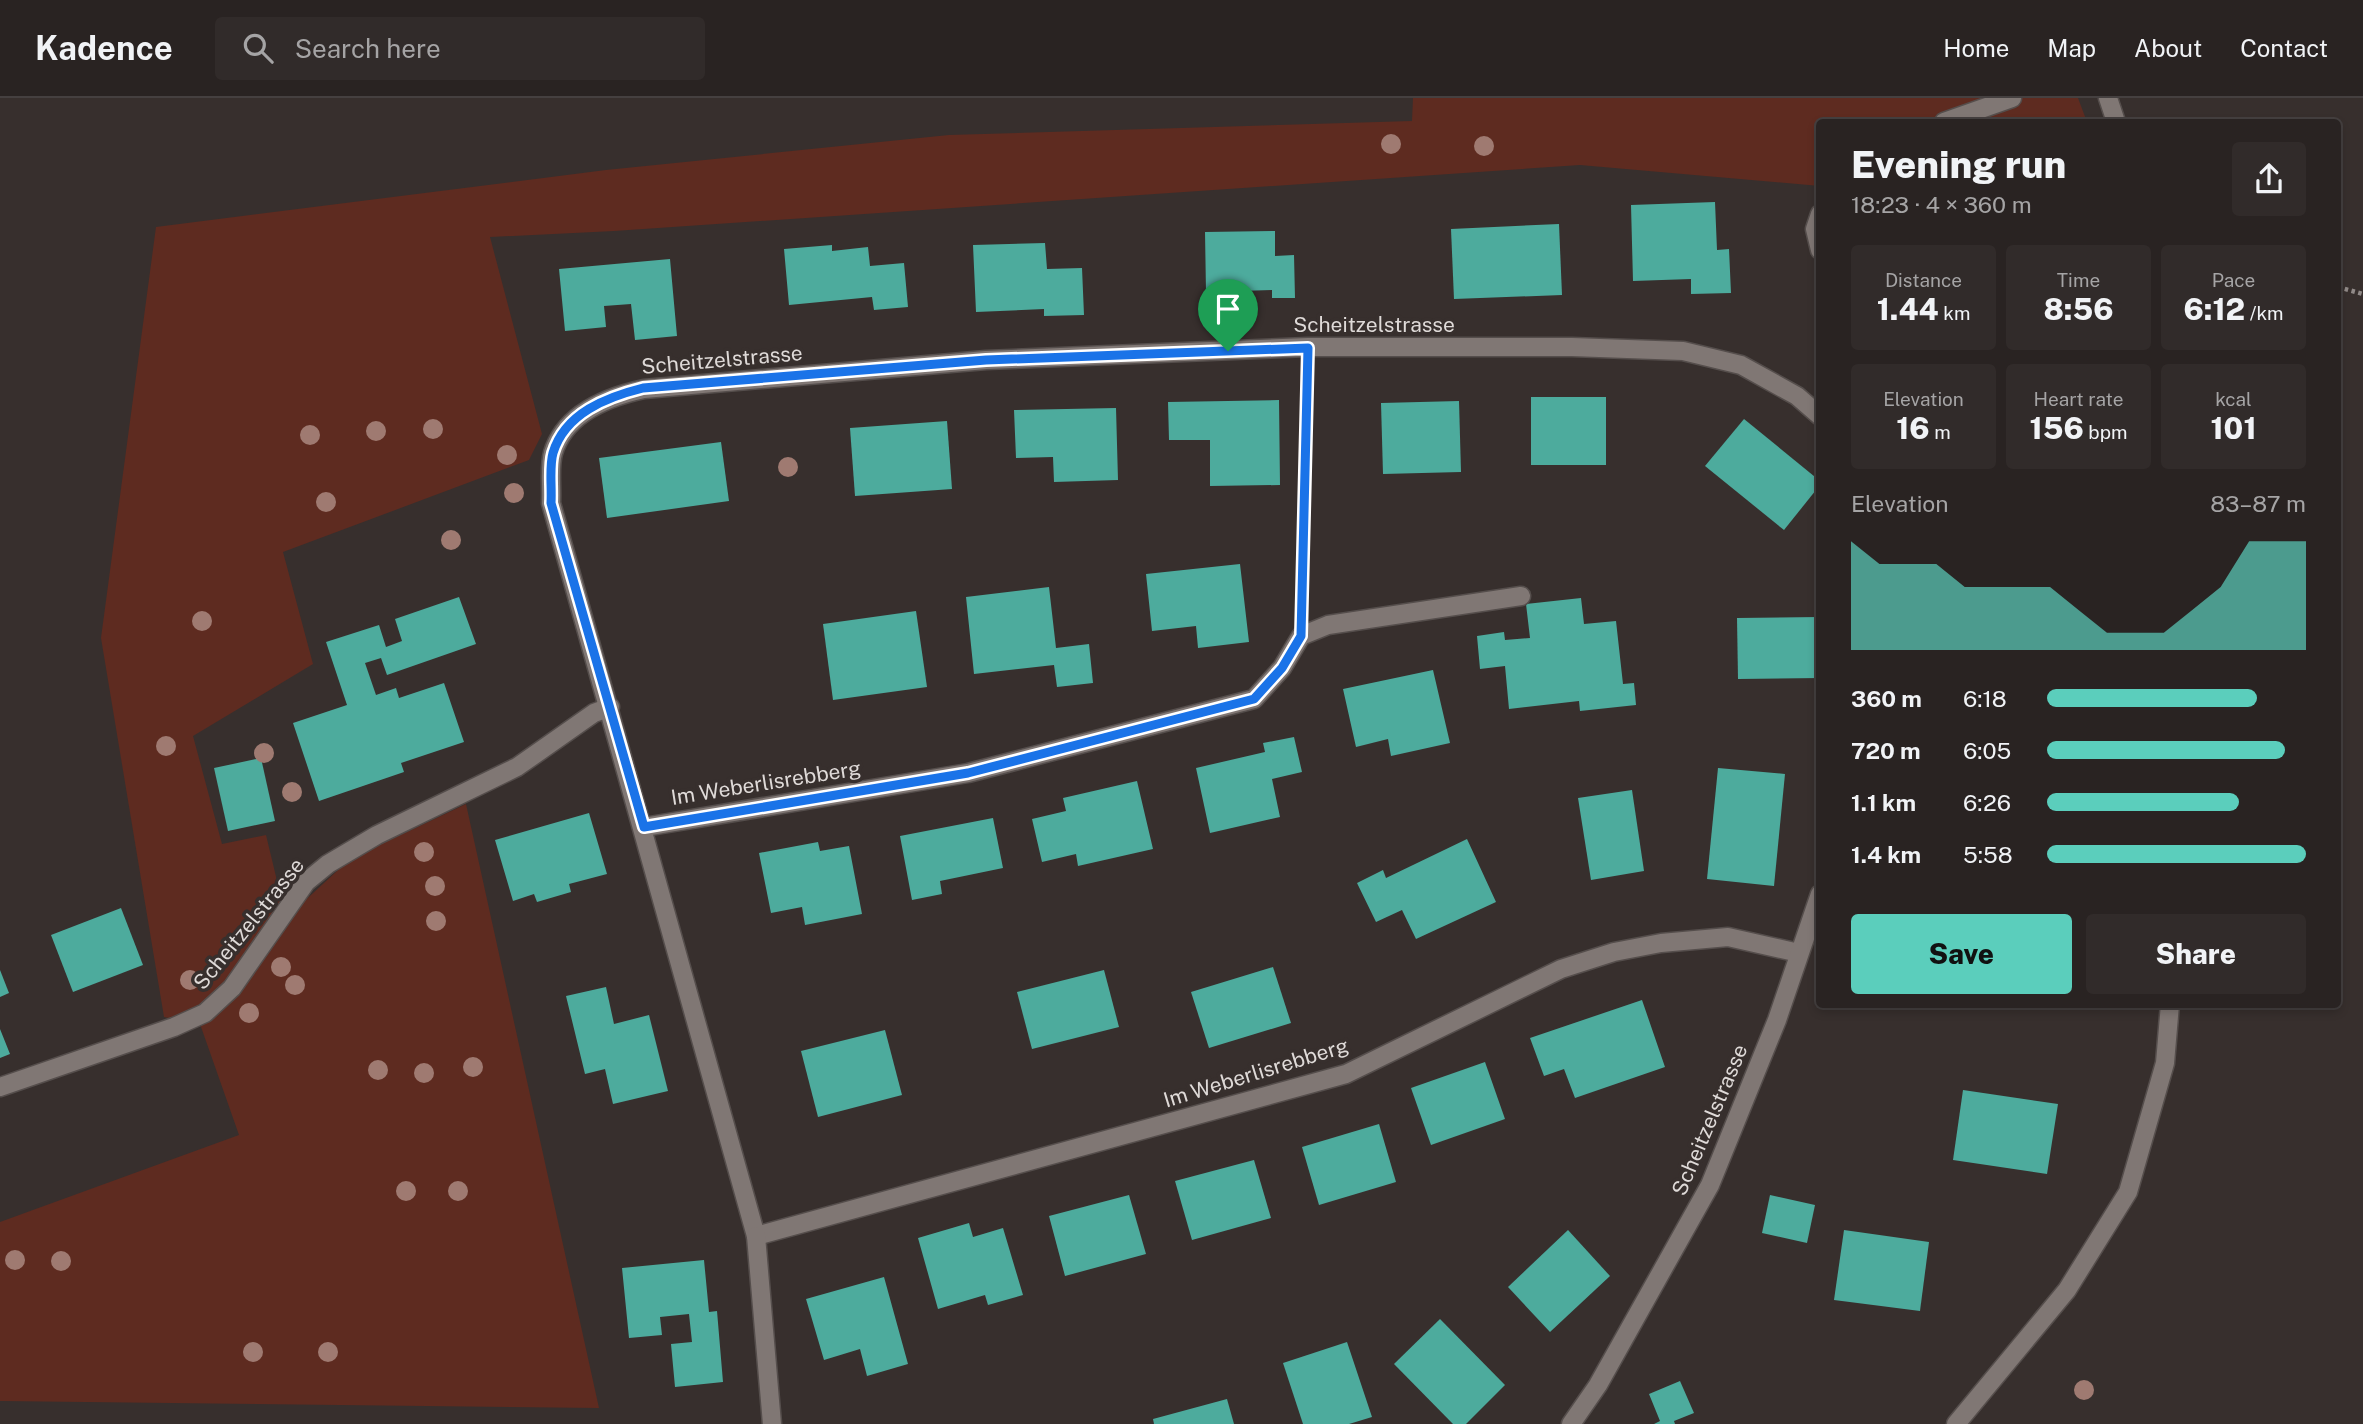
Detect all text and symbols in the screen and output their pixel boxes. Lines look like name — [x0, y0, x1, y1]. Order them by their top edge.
search box — [215, 17, 705, 80]
text: Kadence — [35, 29, 173, 67]
icon: search — [239, 29, 277, 67]
text: Search here — [295, 33, 441, 64]
text: Home — [1943, 34, 2009, 62]
text: Map — [2047, 34, 2096, 62]
text: About — [2134, 34, 2202, 62]
text: Contact — [2240, 34, 2328, 62]
text: Evening run — [1851, 142, 2066, 187]
button: share — [2232, 142, 2306, 216]
text: 18:23 · 4 × 360 m — [1851, 191, 2032, 218]
text: Distance — [1885, 269, 1962, 291]
text: Time — [2057, 269, 2100, 291]
text: Pace — [2212, 269, 2255, 291]
pin — [1198, 279, 1258, 351]
icon: arrive — [1209, 290, 1247, 328]
text: 1.44 — [1877, 291, 1939, 327]
text: 8:56 — [2043, 291, 2114, 327]
text: 6:12 — [2183, 291, 2245, 327]
text: km — [1939, 302, 1970, 324]
text: /km — [2245, 302, 2284, 324]
street label: Scheitzelstrasse — [1293, 312, 1455, 337]
street label: Scheitzelstrasse — [640, 340, 804, 379]
text: Elevation — [1883, 388, 1964, 410]
text: Heart rate — [2034, 388, 2123, 410]
text: kcal — [2215, 388, 2252, 410]
text: 16 — [1896, 410, 1930, 446]
text: 156 — [2030, 410, 2084, 446]
text: 101 — [2210, 410, 2257, 446]
text: m — [1930, 421, 1951, 443]
text: bpm — [2084, 421, 2127, 443]
text: Elevation — [1851, 490, 1949, 517]
text: 83–87 m — [2210, 490, 2306, 517]
text: 360 m — [1851, 685, 1922, 712]
text: 6:18 — [1963, 685, 2007, 712]
text: 720 m — [1851, 737, 1921, 764]
text: 6:05 — [1963, 737, 2011, 764]
street label: Im Weberlisrebberg — [669, 755, 863, 810]
text: 1.1 km — [1851, 789, 1916, 816]
text: 6:26 — [1963, 789, 2011, 816]
text: 1.4 km — [1851, 841, 1921, 868]
text: 5:58 — [1963, 841, 2013, 868]
street label: Scheitzelstrasse — [188, 853, 309, 994]
button: Save — [1851, 914, 2072, 994]
button: Share — [2086, 914, 2306, 994]
street label: Im Weberlisrebberg — [1160, 1032, 1351, 1113]
street label: Scheitzelstrasse — [1666, 1041, 1753, 1199]

